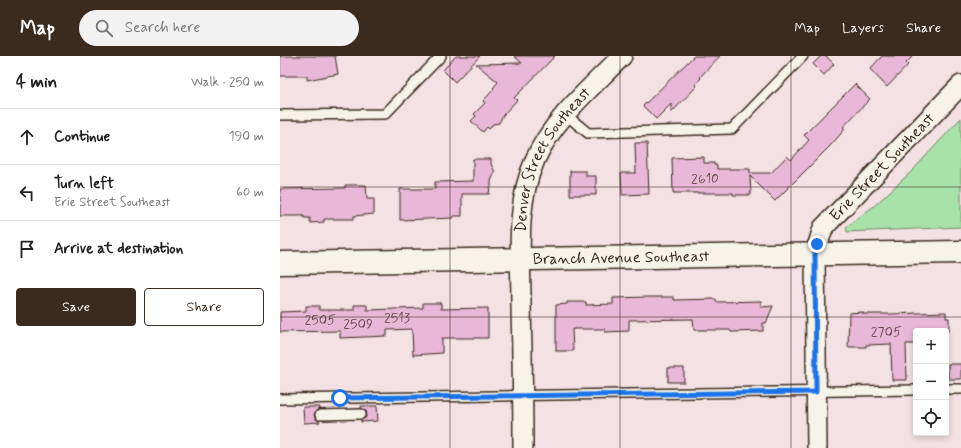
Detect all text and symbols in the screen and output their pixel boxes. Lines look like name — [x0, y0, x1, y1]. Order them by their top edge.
search box — [79, 10, 359, 46]
text: Map — [20, 16, 55, 41]
icon: search — [93, 17, 115, 39]
text: Search here — [125, 18, 200, 38]
text: Map — [794, 19, 820, 37]
text: Layers — [842, 19, 884, 37]
text: Share — [906, 19, 941, 37]
text: 4 min — [16, 71, 57, 93]
text: Walk · 250 m — [191, 74, 264, 91]
street label: Denver Street Southeast — [510, 83, 595, 233]
street label: Erie Street Southeast — [825, 108, 939, 226]
icon: ahead — [16, 126, 38, 148]
text: Continue — [54, 127, 110, 147]
text: 190 m — [229, 128, 264, 145]
house number: 2610 — [691, 170, 719, 188]
text: Turn left — [54, 174, 114, 194]
icon: left — [16, 182, 38, 204]
text: 60 m — [236, 184, 264, 201]
text: Erie Street Southeast — [54, 194, 170, 211]
route end — [808, 235, 826, 253]
icon: arrive — [16, 238, 38, 260]
text: Arrive at destination — [54, 239, 183, 259]
street label: Branch Avenue Southeast — [533, 246, 709, 269]
button: Save — [16, 288, 136, 326]
button: Share — [144, 288, 264, 326]
house number: 2513 — [384, 309, 410, 327]
house number: 2505 — [304, 311, 336, 329]
house number: 2509 — [343, 315, 373, 333]
house number: 2705 — [871, 323, 901, 341]
map controls — [913, 328, 949, 436]
button: + — [913, 328, 949, 364]
button: − — [913, 364, 949, 400]
route start — [331, 389, 349, 407]
button: locate — [913, 400, 949, 436]

